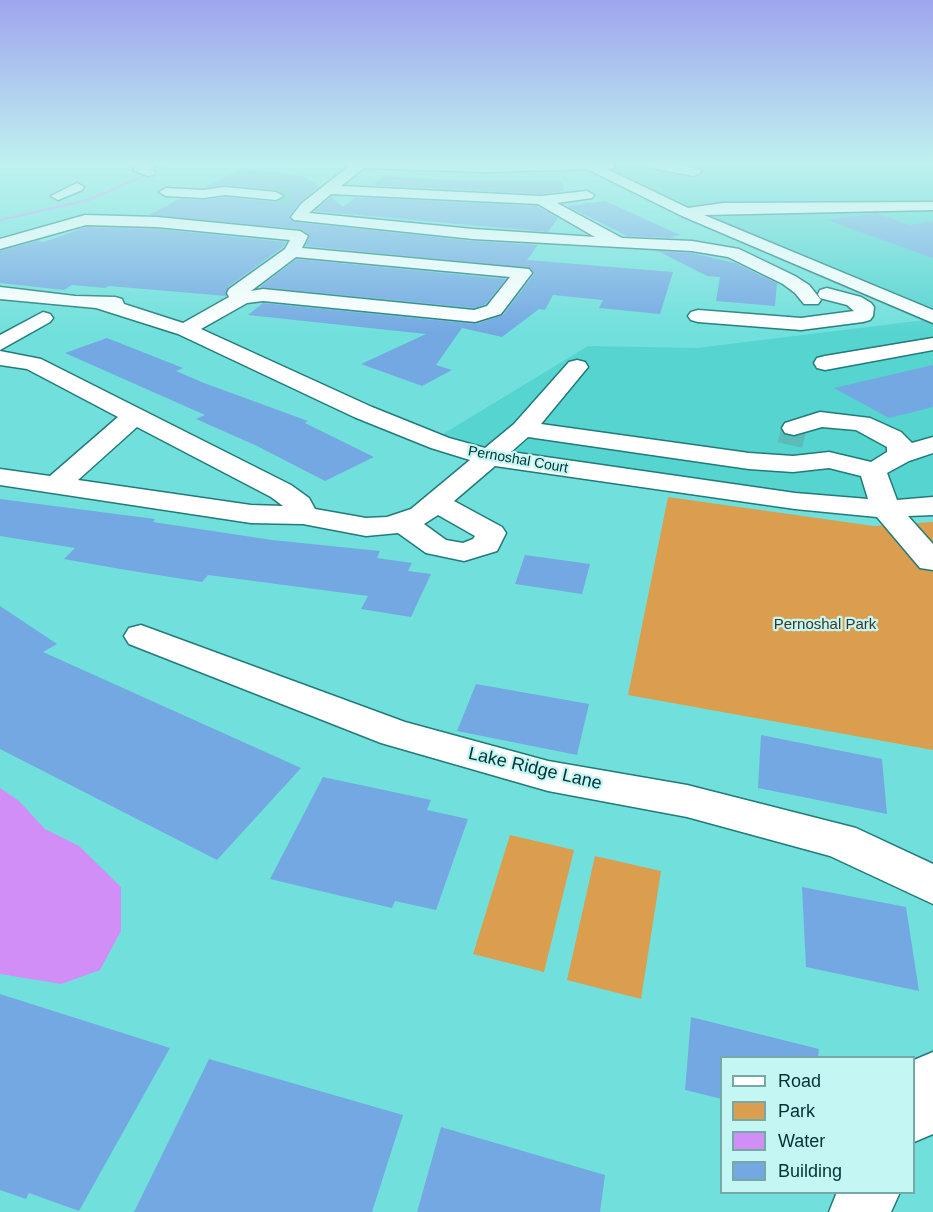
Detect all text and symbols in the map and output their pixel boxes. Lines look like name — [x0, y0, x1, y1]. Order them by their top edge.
street label: Pernoshal Court — [467, 443, 569, 477]
park label: Pernoshal Park — [774, 616, 876, 634]
street label: Lake Ridge Lane — [466, 743, 604, 795]
legend — [720, 1056, 915, 1194]
text: Road — [778, 1071, 821, 1091]
text: Park — [778, 1101, 815, 1121]
text: Water — [778, 1131, 825, 1151]
text: Building — [778, 1161, 842, 1181]

